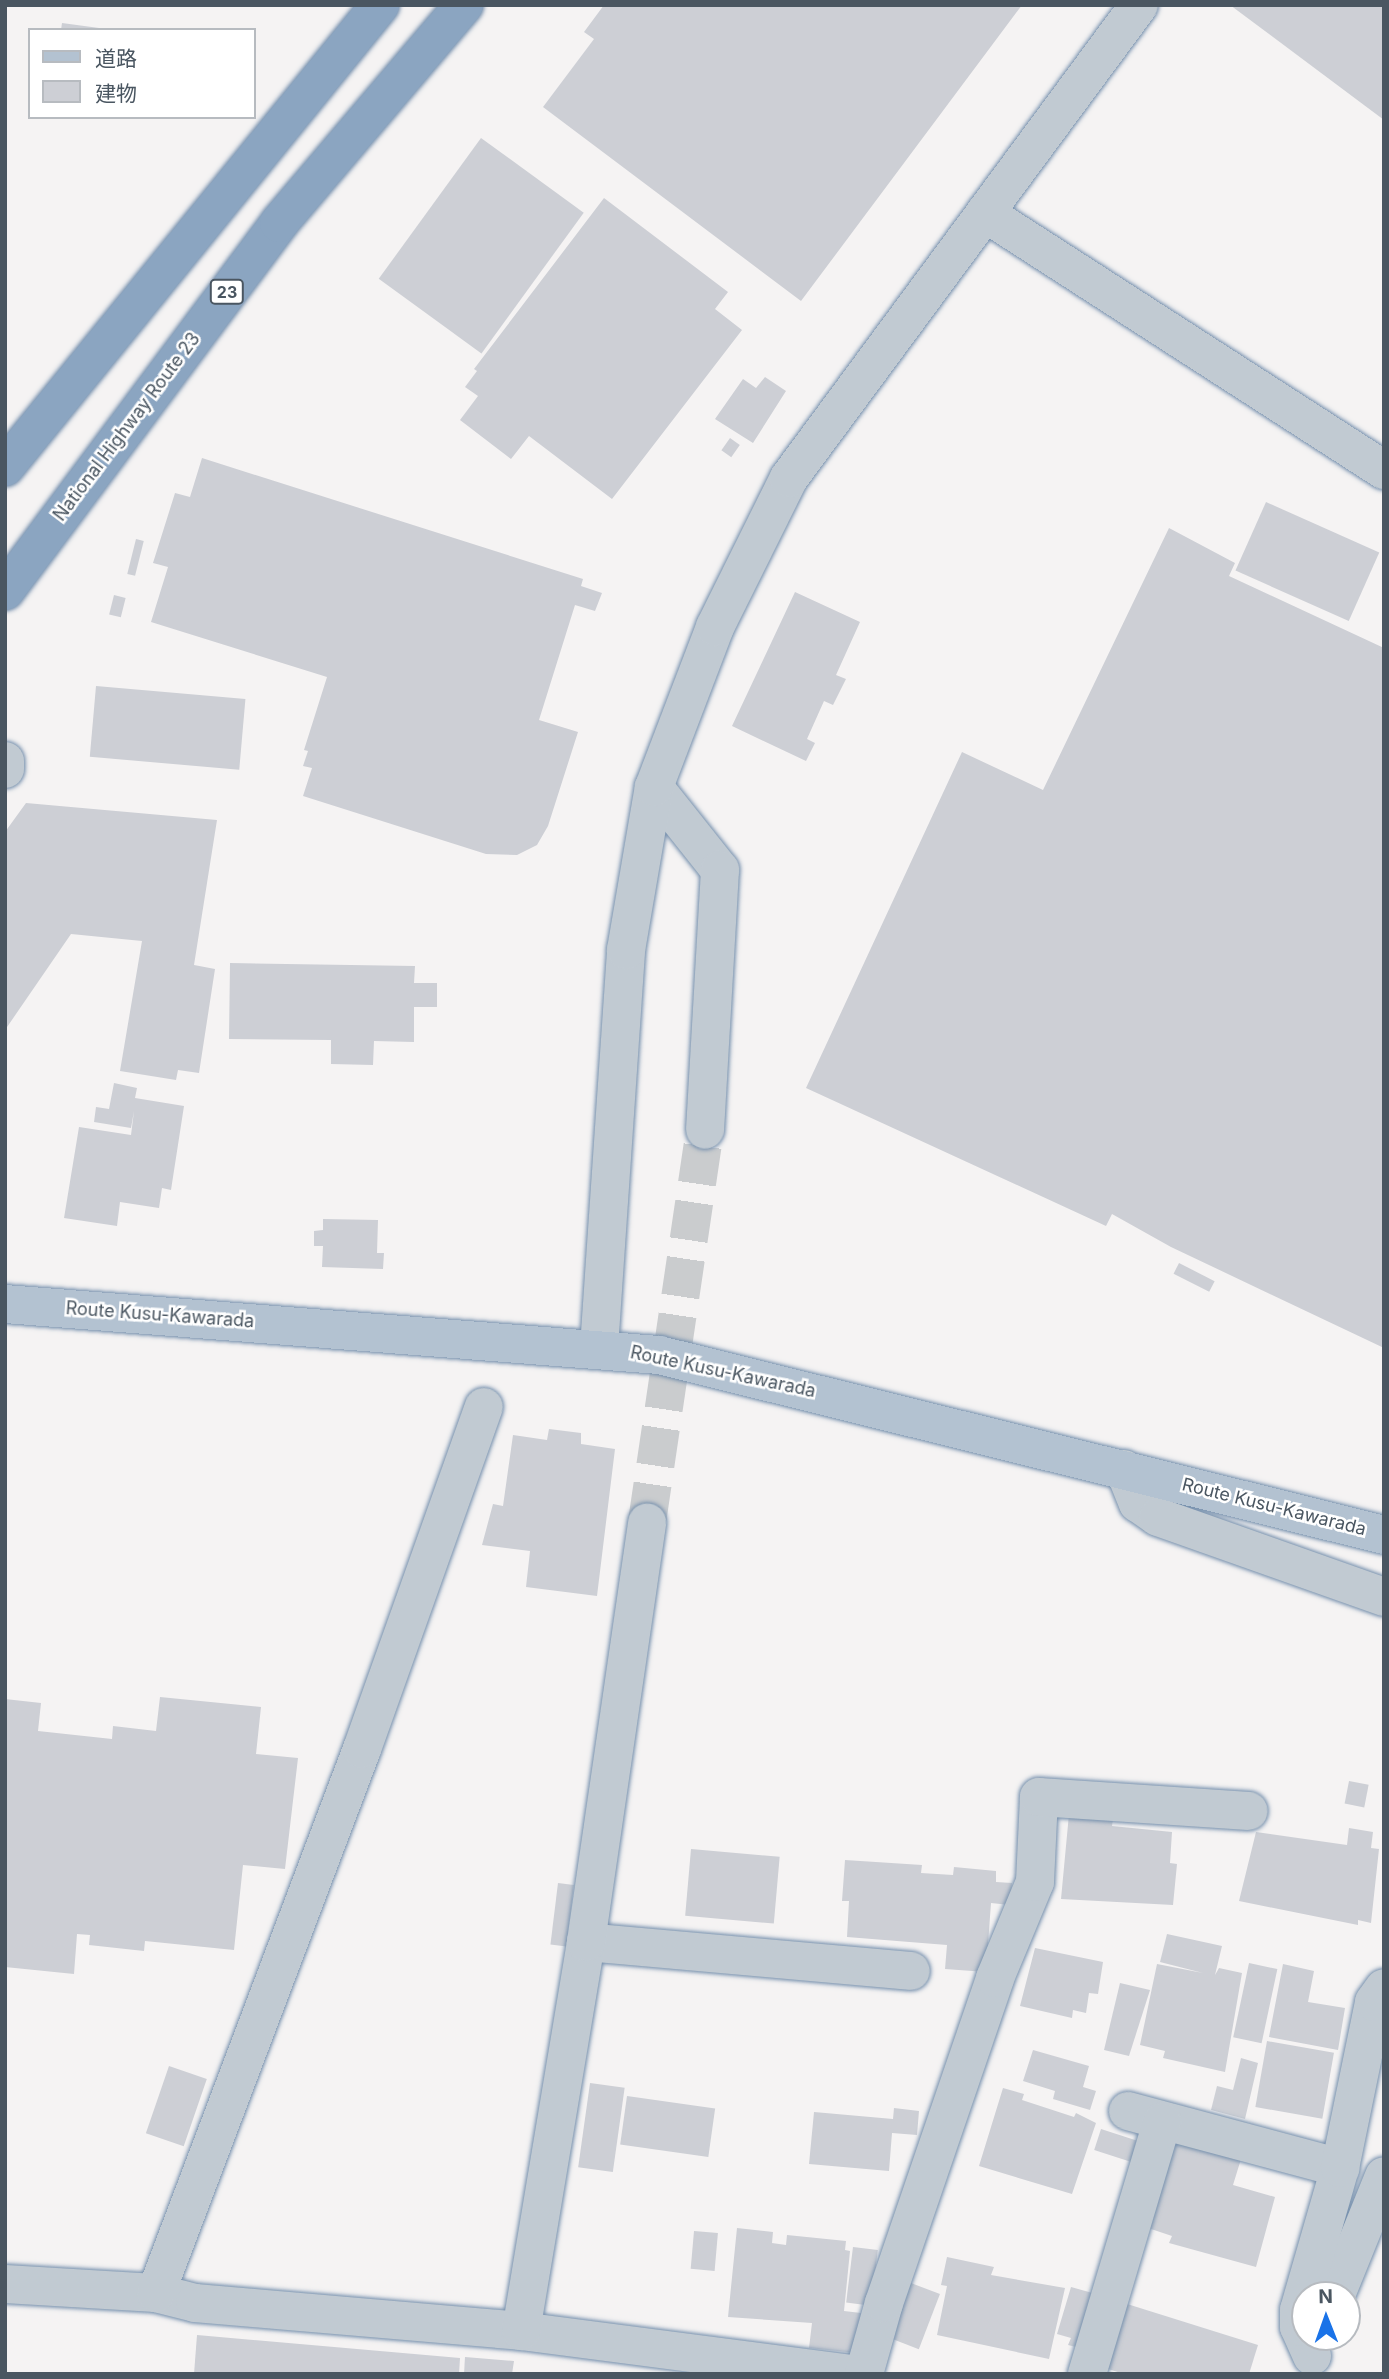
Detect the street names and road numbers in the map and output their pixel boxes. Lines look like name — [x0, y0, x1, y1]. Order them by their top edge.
road number: 23 — [210, 280, 244, 304]
street label: National Highway Route 23 — [49, 329, 205, 525]
street label: Route Kusu-Kawarada — [65, 1298, 255, 1332]
street label: Route Kusu-Kawarada — [628, 1342, 818, 1402]
street label: Route Kusu-Kawarada — [1180, 1474, 1368, 1540]

